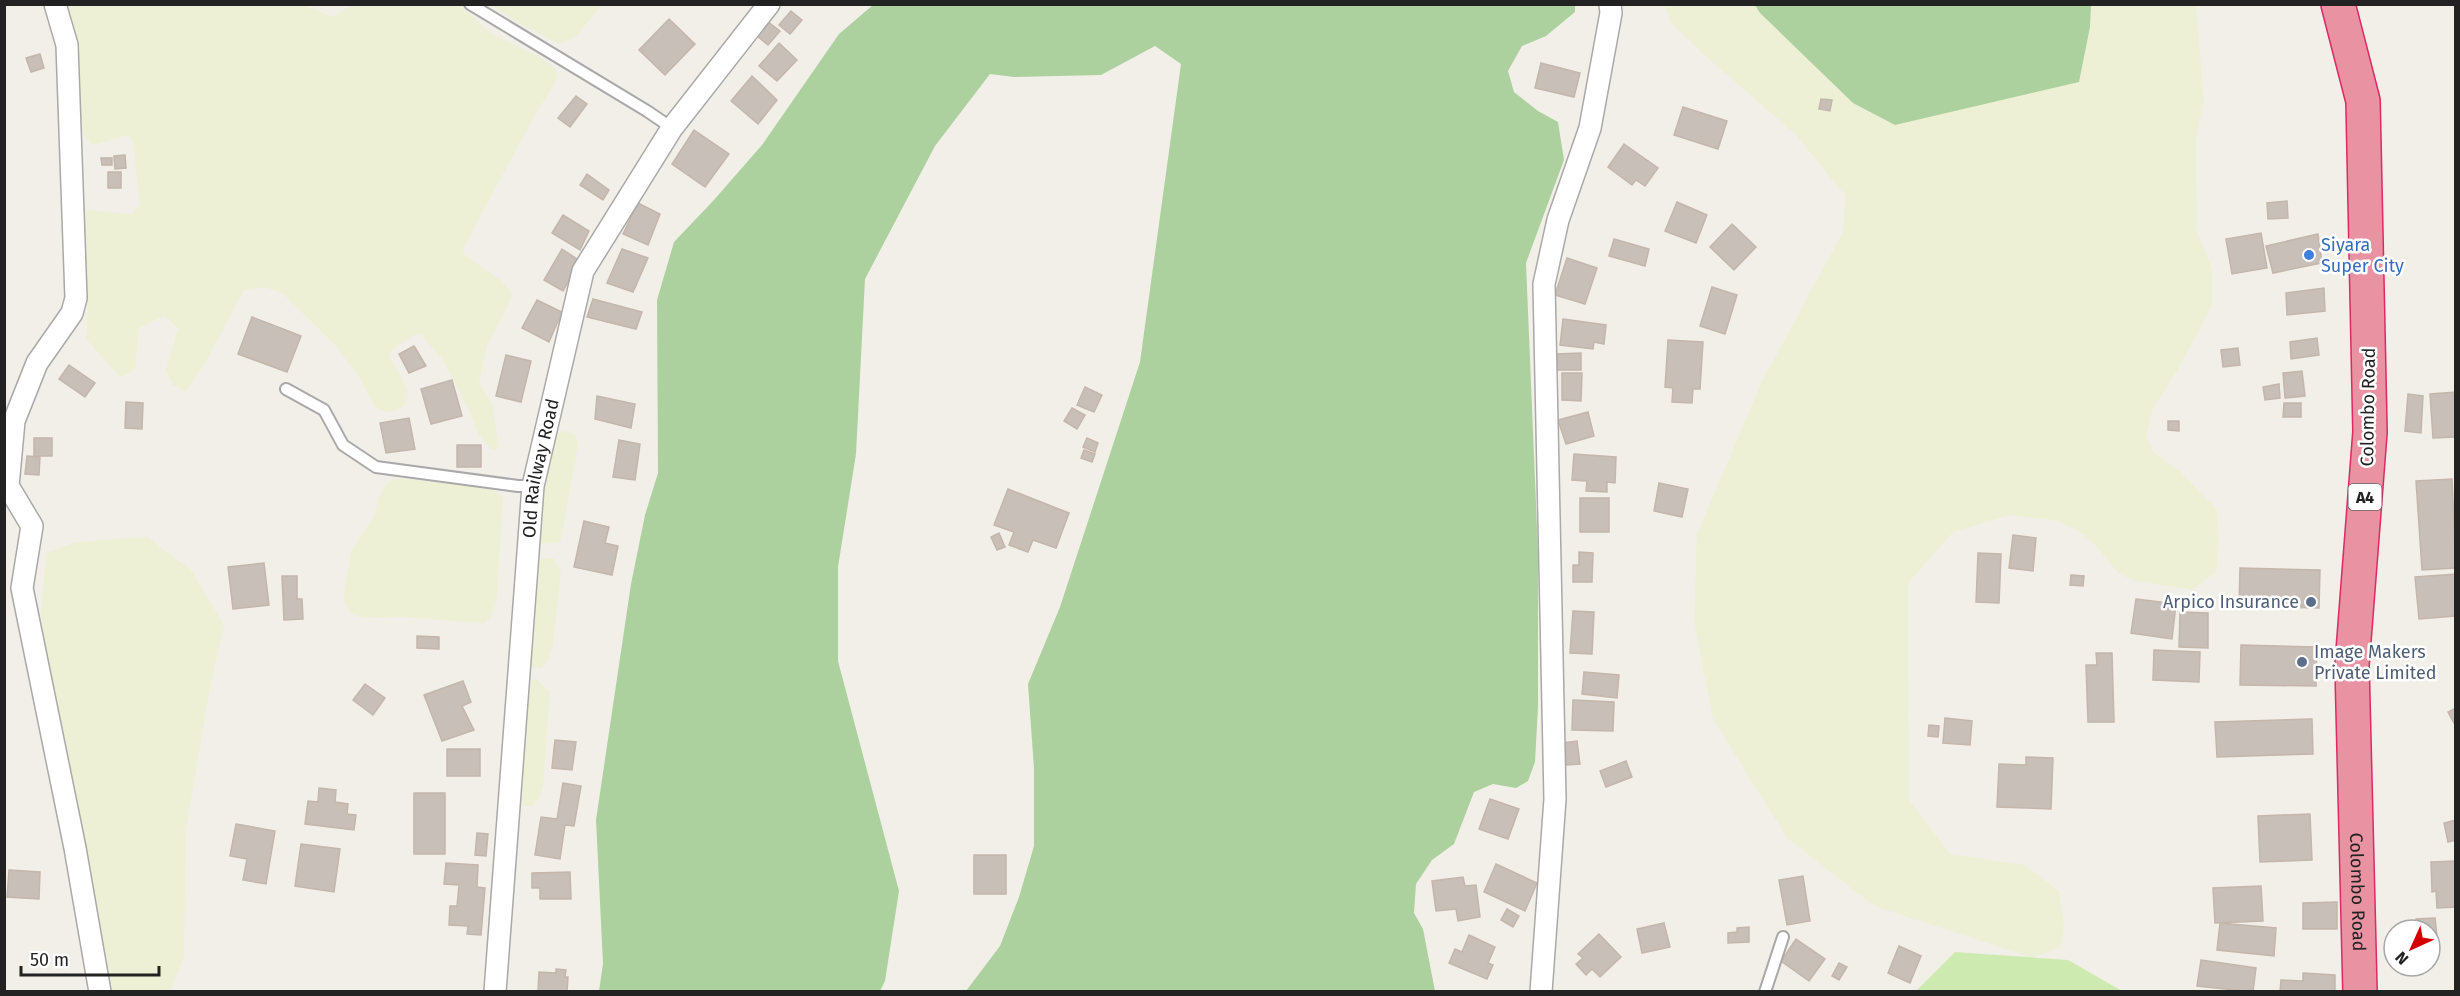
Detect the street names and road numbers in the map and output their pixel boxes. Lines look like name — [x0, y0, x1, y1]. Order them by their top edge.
street label: Colombo Road — [2356, 347, 2380, 467]
street label: Old Railway Road — [518, 397, 564, 539]
road number: A4 — [2348, 484, 2382, 510]
street label: Colombo Road — [2345, 832, 2370, 952]

